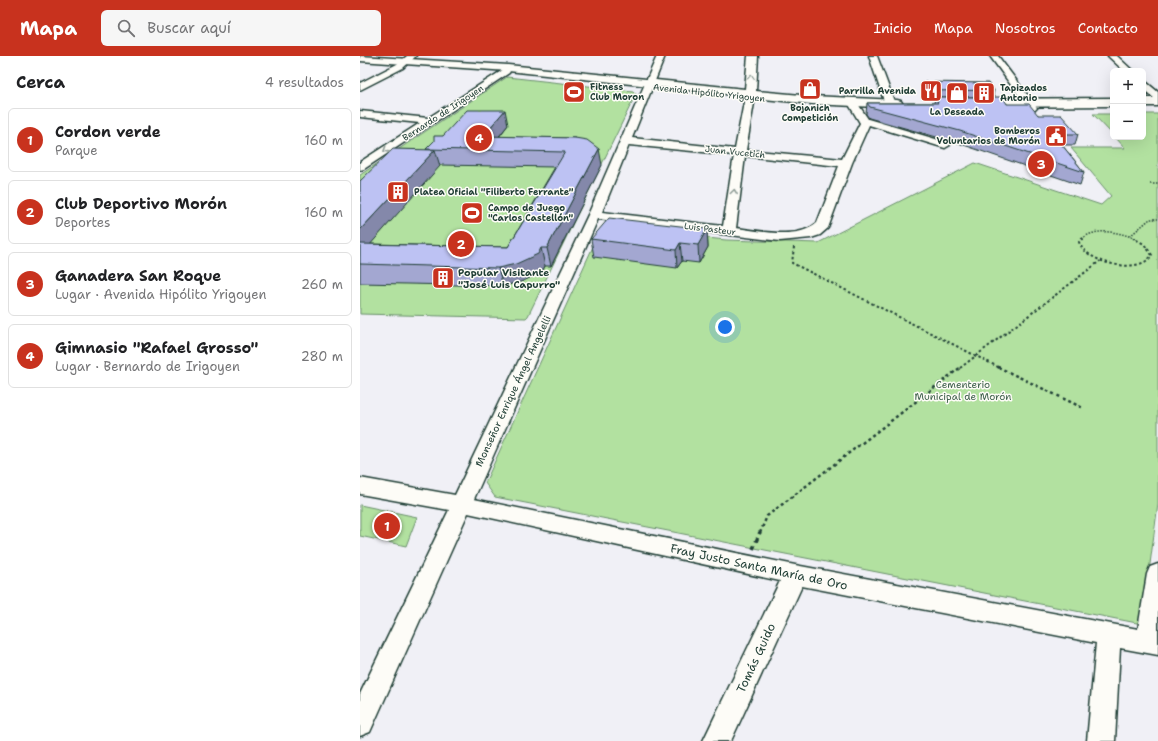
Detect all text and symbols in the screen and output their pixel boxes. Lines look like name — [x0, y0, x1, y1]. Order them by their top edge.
search box — [101, 10, 381, 46]
text: Mapa — [20, 16, 77, 41]
icon: search — [115, 17, 137, 39]
text: Buscar aquí — [147, 18, 231, 38]
text: Inicio — [874, 19, 912, 37]
text: Mapa — [934, 19, 973, 37]
text: Nosotros — [995, 19, 1056, 37]
text: Contacto — [1078, 19, 1138, 37]
map controls — [1110, 68, 1146, 140]
button: + — [1110, 68, 1146, 104]
text: Cerca — [16, 71, 65, 93]
text: 4 resultados — [265, 74, 344, 91]
one-way arrow — [747, 74, 756, 80]
shop icon: Bojanich Competición — [797, 76, 823, 102]
restaurant icon: Parrilla Avenida — [918, 78, 944, 104]
sports icon: Fitness Club Moron — [561, 79, 587, 105]
shop icon: La Deseada — [944, 80, 970, 106]
building icon: Tapizados Antonio — [971, 80, 997, 106]
place label: Fitness Club Moron — [590, 81, 644, 103]
street label: Avenida Hipólito Yrigoyen — [652, 81, 766, 105]
street label: Bernardo de Irigoyen — [400, 82, 486, 144]
place label: Tapizados Antonio — [1000, 82, 1047, 104]
place label: Parrilla Avenida — [839, 85, 917, 97]
place label: Bojanich Competición — [782, 102, 838, 124]
button: − — [1110, 104, 1146, 140]
place label: La Deseada — [930, 106, 985, 118]
text: Cordon verde — [55, 122, 161, 142]
pin: 4 — [466, 123, 492, 153]
public building icon: Bomberos Voluntarios de Morón — [1043, 123, 1069, 149]
place label: Bomberos Voluntarios de Morón — [937, 125, 1040, 147]
text: 1 — [27, 132, 33, 149]
text: 160 m — [305, 132, 343, 149]
text: Parque — [55, 142, 98, 159]
street label: Juan Vucetich — [704, 143, 766, 161]
one-way arrow — [384, 145, 391, 152]
pin: 3 — [1028, 149, 1054, 179]
building icon: Platea Oficial "Filiberto Ferrante" — [385, 179, 411, 205]
place label: Platea Oficial "Filiberto Ferrante" — [414, 186, 574, 198]
one-way arrow — [729, 189, 738, 195]
text: Club Deportivo Morón — [55, 194, 227, 214]
sports icon: Campo de Juego "Carlos Castellón" — [459, 200, 485, 226]
place label: Campo de Juego "Carlos Castellón" — [488, 202, 574, 224]
text: 2 — [25, 204, 35, 221]
text: 160 m — [305, 204, 343, 221]
text: Deportes — [55, 214, 110, 231]
street label: Luis Pasteur — [683, 220, 737, 238]
pin: 2 — [448, 229, 474, 259]
building icon: Popular Visitante "José Luis Capurro" — [430, 265, 456, 291]
text: Ganadera San Roque — [55, 266, 221, 286]
place label: Popular Visitante "José Luis Capurro" — [458, 266, 560, 291]
text: 3 — [25, 276, 35, 293]
text: 260 m — [301, 276, 343, 293]
text: Lugar · Avenida Hipólito Yrigoyen — [55, 286, 266, 303]
street label: Monseñor Enrique Ángel Angelelli — [472, 313, 554, 469]
your location — [715, 317, 735, 337]
text: Gimnasio "Rafael Grosso" — [55, 338, 258, 358]
text: 4 — [25, 348, 35, 365]
text: 280 m — [301, 348, 343, 365]
text: Lugar · Bernardo de Irigoyen — [55, 358, 240, 375]
park label: Cementerio Municipal de Morón — [915, 378, 1011, 403]
pin: 1 — [374, 511, 400, 541]
street label: Fray Justo Santa María de Oro — [669, 540, 849, 594]
street label: Tomás Guido — [733, 621, 779, 695]

